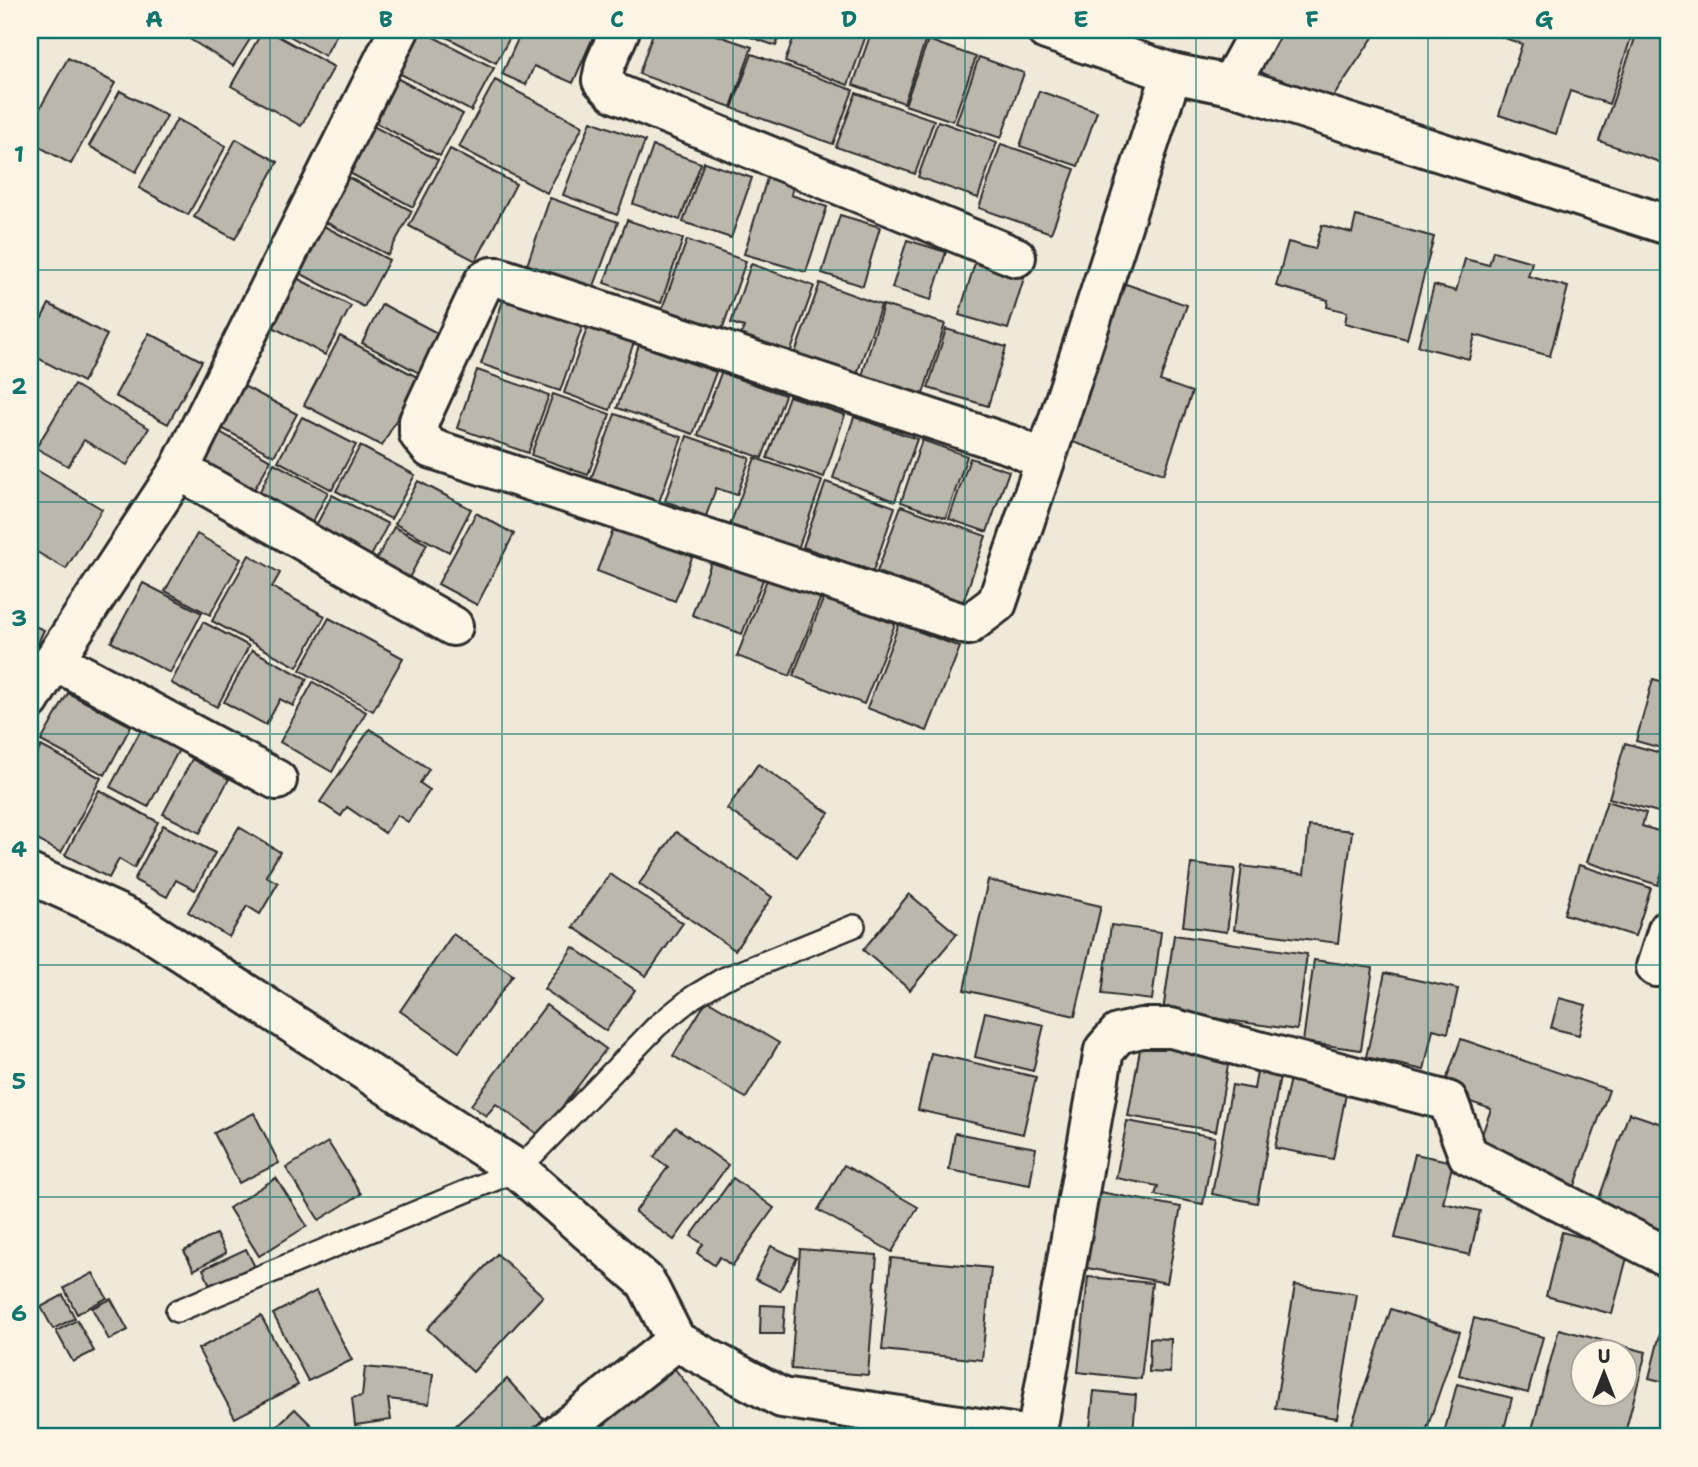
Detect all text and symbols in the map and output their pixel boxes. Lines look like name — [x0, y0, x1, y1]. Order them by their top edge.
text: A — [145, 4, 163, 34]
text: B — [379, 4, 393, 34]
text: C — [610, 4, 624, 34]
text: D — [841, 4, 857, 34]
text: E — [1073, 4, 1089, 34]
text: F — [1305, 4, 1319, 34]
text: G — [1535, 4, 1554, 34]
text: 1 — [14, 139, 24, 169]
text: 2 — [11, 371, 27, 401]
text: 3 — [11, 603, 27, 633]
text: 4 — [11, 834, 27, 864]
text: 5 — [12, 1066, 26, 1096]
text: 6 — [11, 1298, 27, 1328]
north arrow — [1568, 1338, 1638, 1408]
text: U — [1598, 1344, 1611, 1369]

